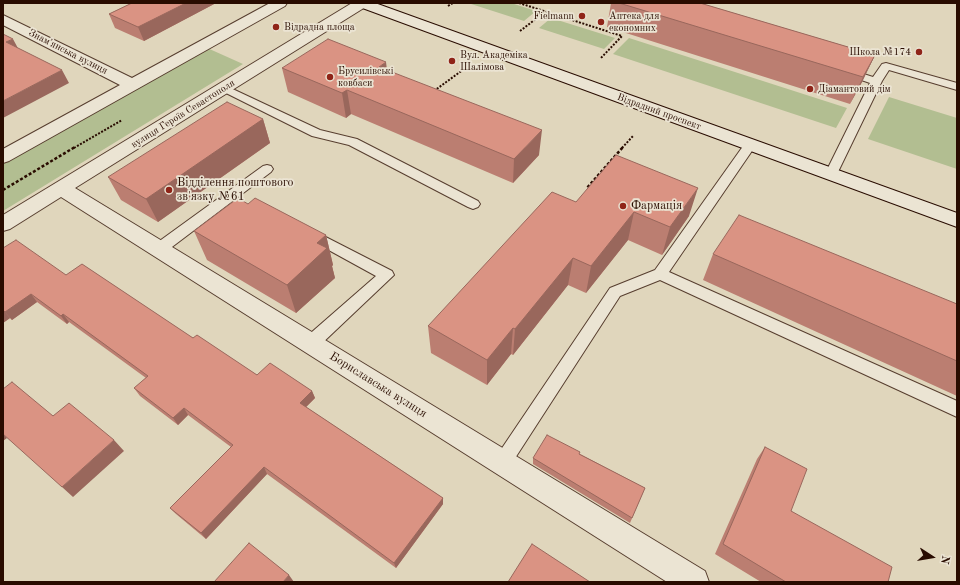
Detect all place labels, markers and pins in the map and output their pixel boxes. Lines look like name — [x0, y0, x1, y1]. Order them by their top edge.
place label: Fielmann — [534, 10, 574, 22]
place label: Аптека для економних — [609, 10, 659, 34]
marker: Fielmann — [577, 11, 587, 21]
marker: Аптека для економних — [596, 17, 606, 27]
place label: Відрадна площа — [284, 21, 355, 33]
marker: Відрадна площа — [271, 22, 281, 32]
place label: Школа №174 — [849, 46, 911, 58]
marker: Школа №174 — [914, 47, 924, 57]
place label: Вул. Академіка Шалімова — [460, 49, 528, 72]
marker: Вул. Академіка Шалімова — [447, 56, 457, 66]
place label: Брусилівські ковбаси — [338, 65, 393, 88]
marker: Брусилівські ковбаси — [325, 72, 335, 82]
place label: Діамантовий дім — [818, 83, 891, 95]
marker: Діамантовий дім — [805, 84, 815, 94]
place label: Відділення поштового зв'язку №61 — [177, 176, 293, 204]
marker: Відділення поштового зв'язку №61 — [164, 185, 174, 195]
place label: Фармація — [631, 199, 682, 213]
marker: Фармація — [618, 201, 628, 211]

